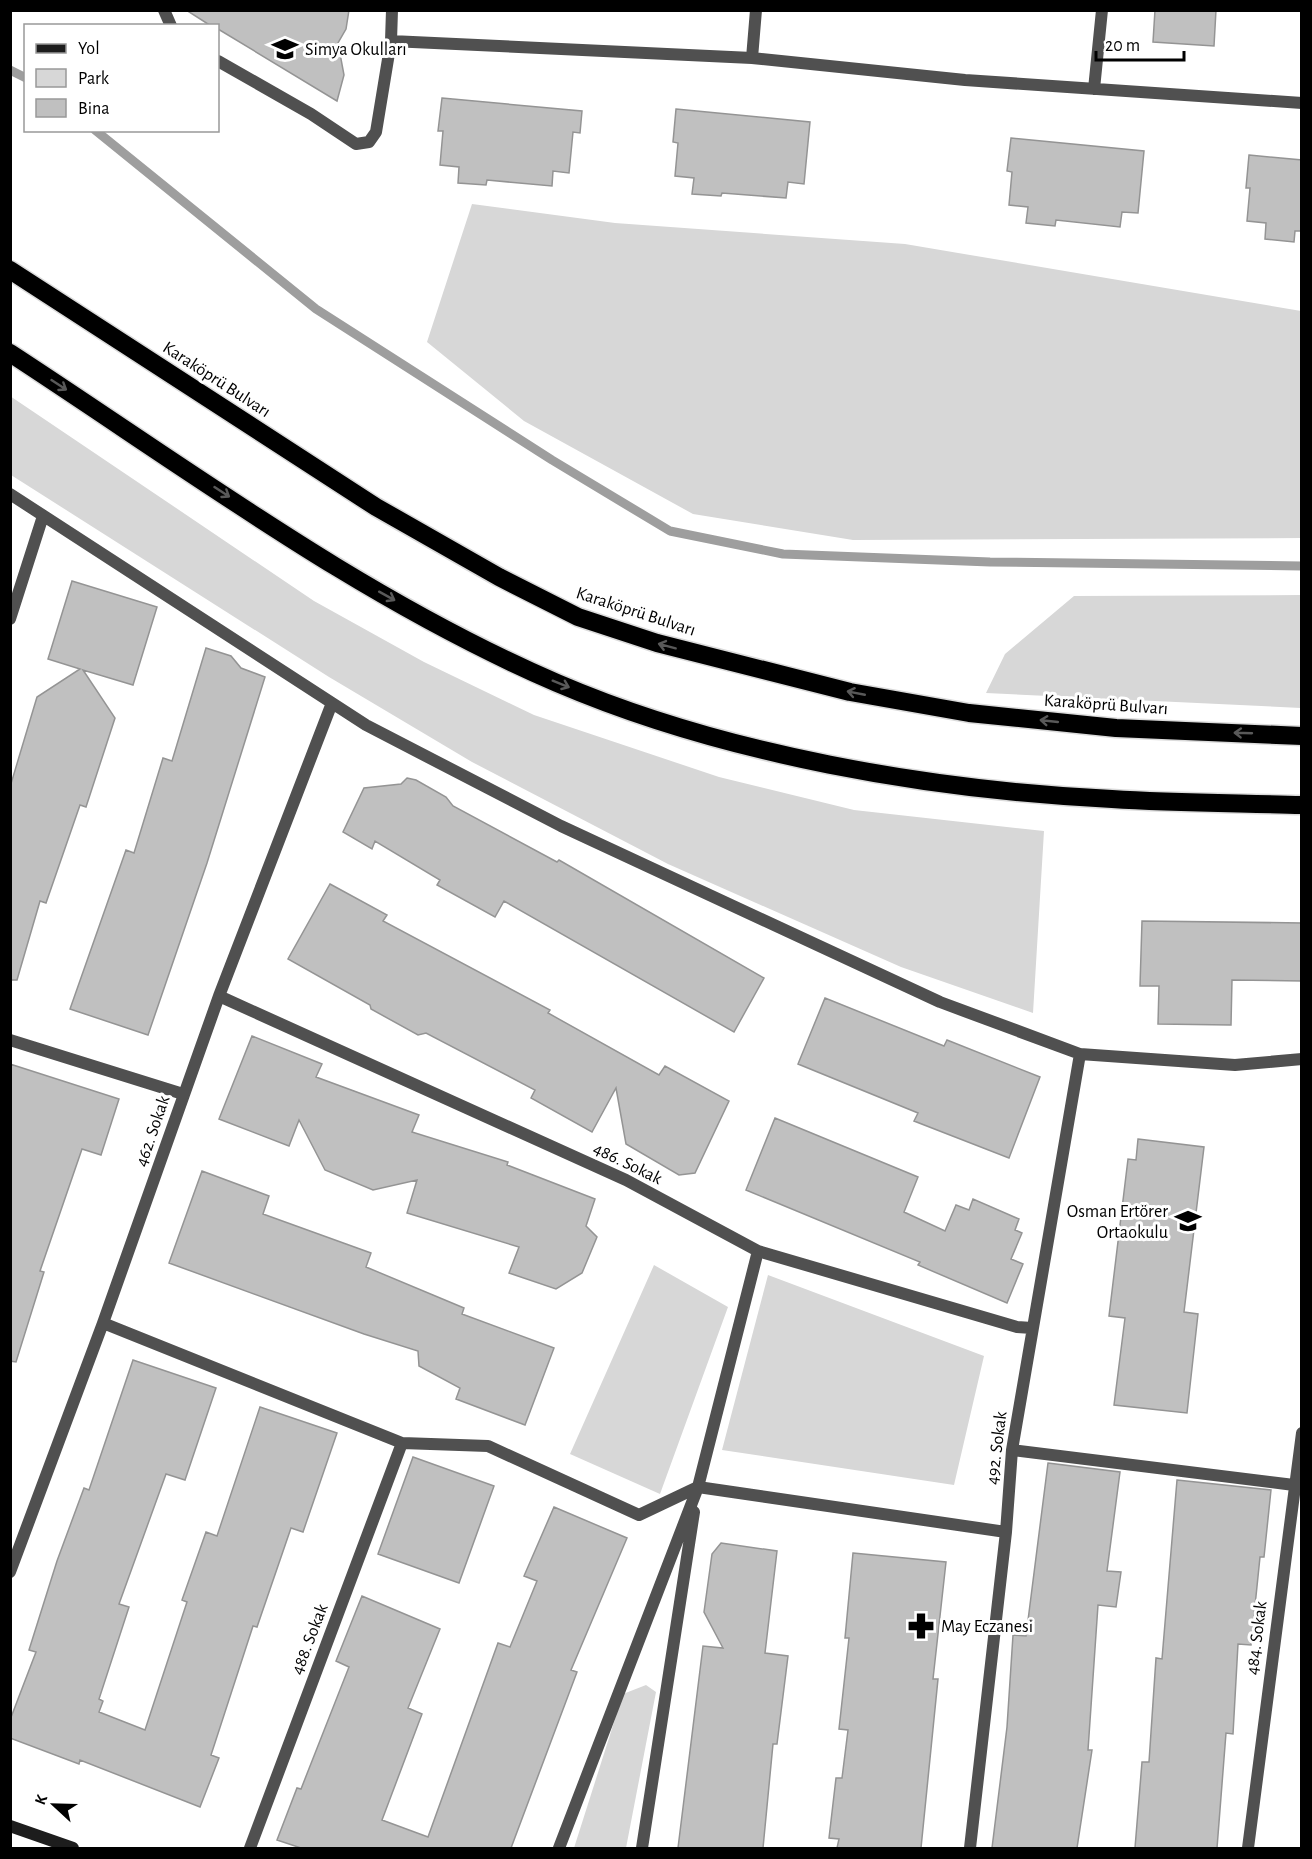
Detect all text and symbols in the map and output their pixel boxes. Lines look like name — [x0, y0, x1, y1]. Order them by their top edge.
legend — [24, 24, 219, 132]
scale bar — [1096, 24, 1184, 62]
school or university icon: Simya Okulları — [270, 34, 300, 64]
text: 20 m — [1105, 37, 1140, 55]
text: Yol — [78, 40, 100, 58]
place label: Simya Okulları — [305, 41, 407, 59]
text: Park — [78, 70, 110, 88]
text: Bina — [78, 100, 110, 118]
street label: Karaköprü Bulvarı — [159, 338, 274, 421]
one-way arrow — [51, 379, 67, 391]
one-way arrow — [214, 486, 230, 498]
street label: Karaköprü Bulvarı — [574, 584, 698, 640]
one-way arrow — [379, 590, 396, 602]
one-way arrow — [657, 639, 676, 651]
one-way arrow — [551, 679, 570, 690]
one-way arrow — [846, 687, 866, 698]
street label: Karaköprü Bulvarı — [1043, 692, 1169, 718]
one-way arrow — [1039, 715, 1059, 726]
one-way arrow — [1234, 727, 1254, 739]
street label: 462. Sokak — [132, 1093, 174, 1169]
street label: 486. Sokak — [590, 1140, 666, 1189]
place label: Osman Ertörer Ortaokulu — [1067, 1203, 1168, 1242]
school or university icon: Osman Ertörer Ortaokulu — [1173, 1206, 1203, 1236]
street label: 492. Sokak — [984, 1410, 1011, 1486]
street label: 484. Sokak — [1244, 1599, 1271, 1676]
street label: 488. Sokak — [288, 1601, 332, 1677]
pharmacy icon: May Eczanesi — [906, 1611, 936, 1641]
place label: May Eczanesi — [941, 1618, 1033, 1636]
north arrow — [24, 1775, 84, 1835]
text: K — [32, 1792, 50, 1807]

